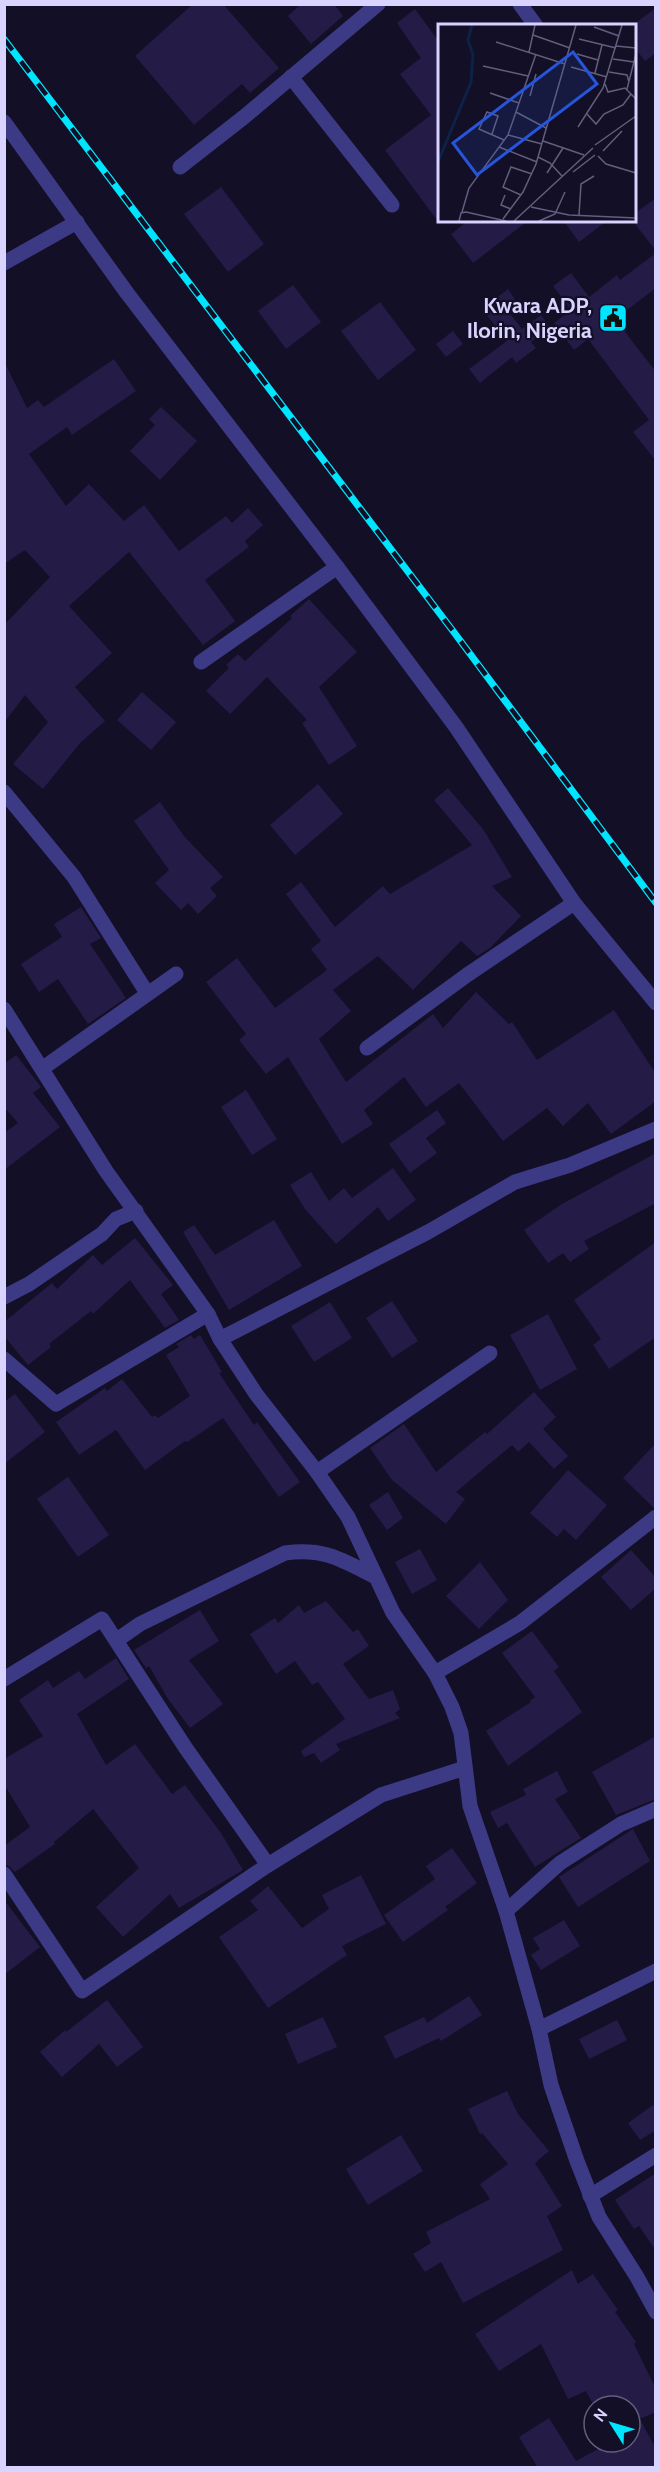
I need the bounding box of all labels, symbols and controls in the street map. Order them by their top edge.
inset map [438,24,636,222]
place label: Kwara ADP, Ilorin, Nigeria [467,292,592,344]
public building icon: Kwara ADP, Ilorin, Nigeria [597,302,629,334]
north arrow [582,2394,642,2454]
text: N [589,2405,611,2426]

